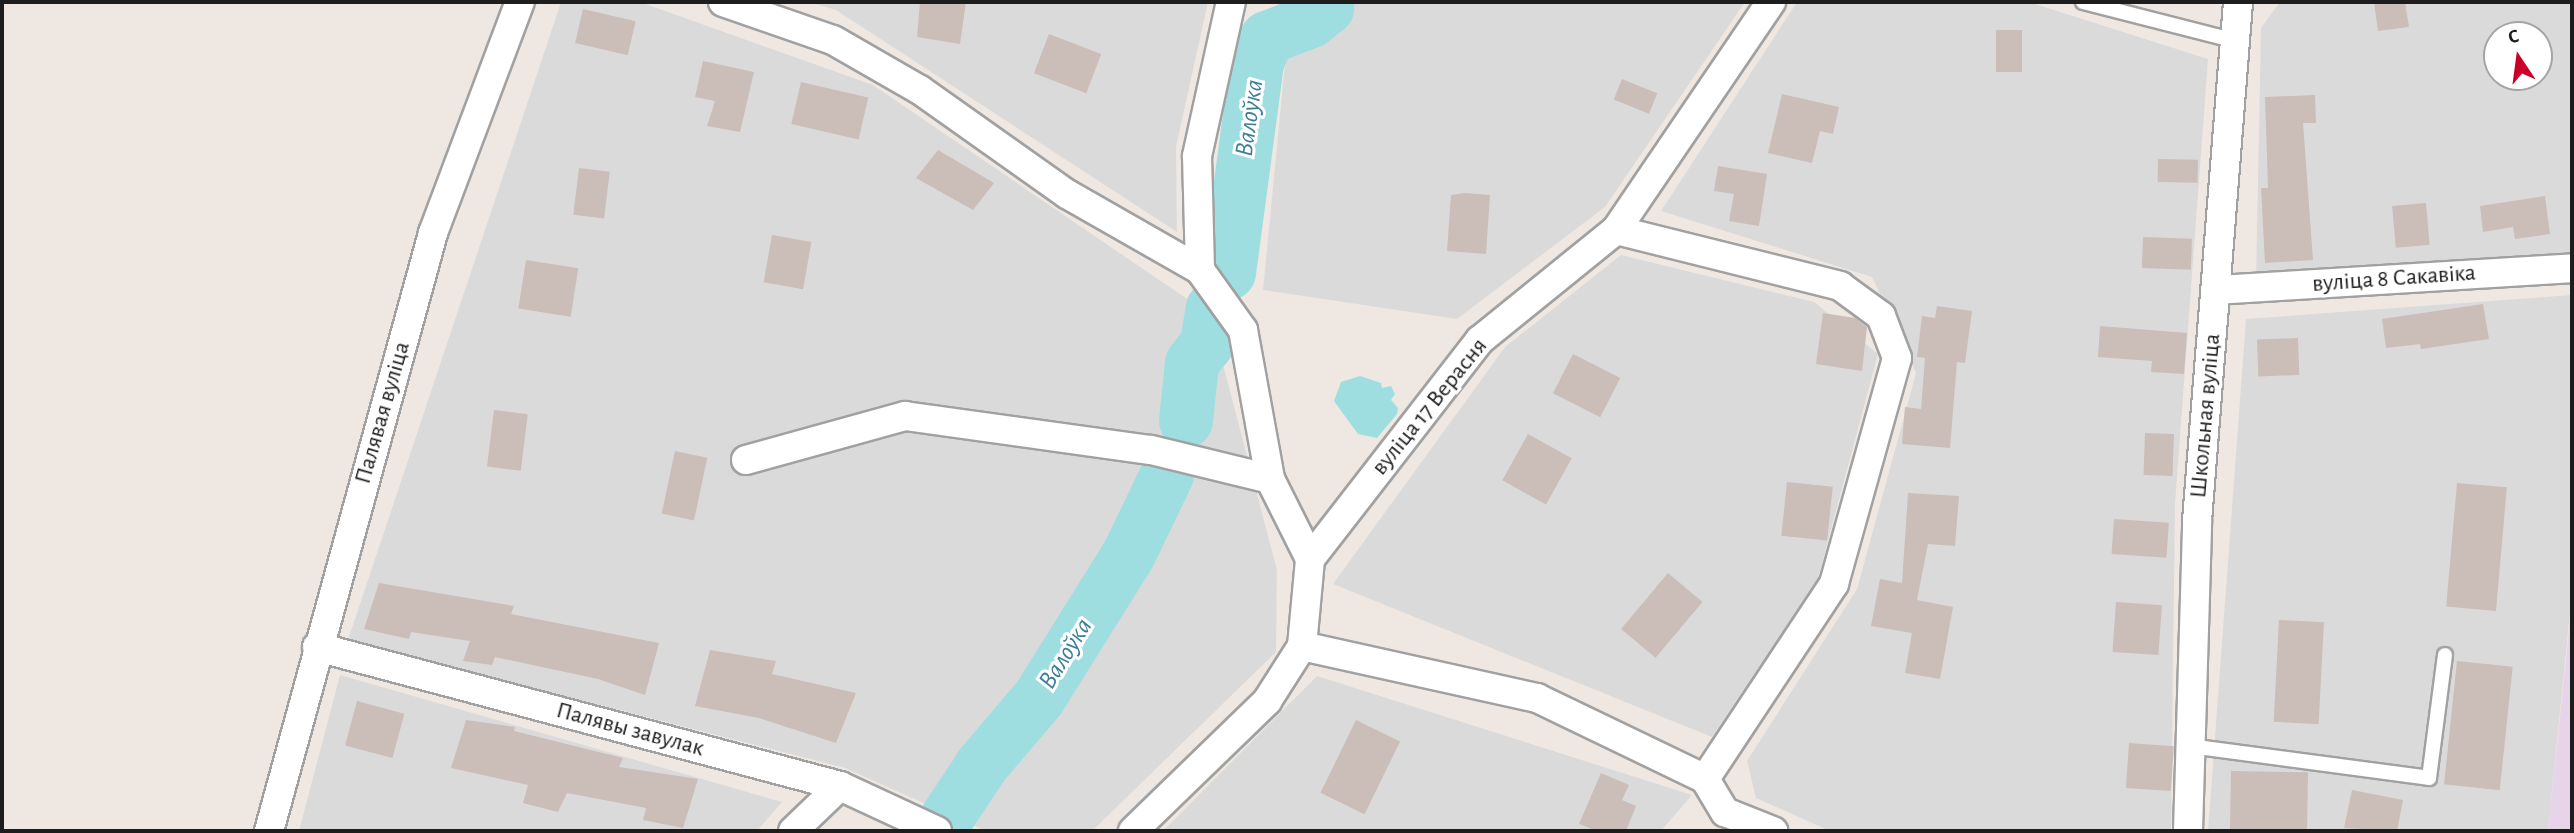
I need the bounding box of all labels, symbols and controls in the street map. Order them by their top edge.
north arrow [2483,21,2553,91]
text: С [2506,27,2521,47]
water label: Валоўка [1229,77,1271,159]
street label: вуліца 8 Сакавіка [2311,259,2477,299]
street label: вуліца 17 Верасня [1366,333,1494,481]
street label: Школьная вуліца [2184,333,2228,499]
street label: Палявая вуліца [349,339,417,487]
water label: Валоўка [1032,613,1100,695]
street label: Палявы завулак [553,696,707,764]

